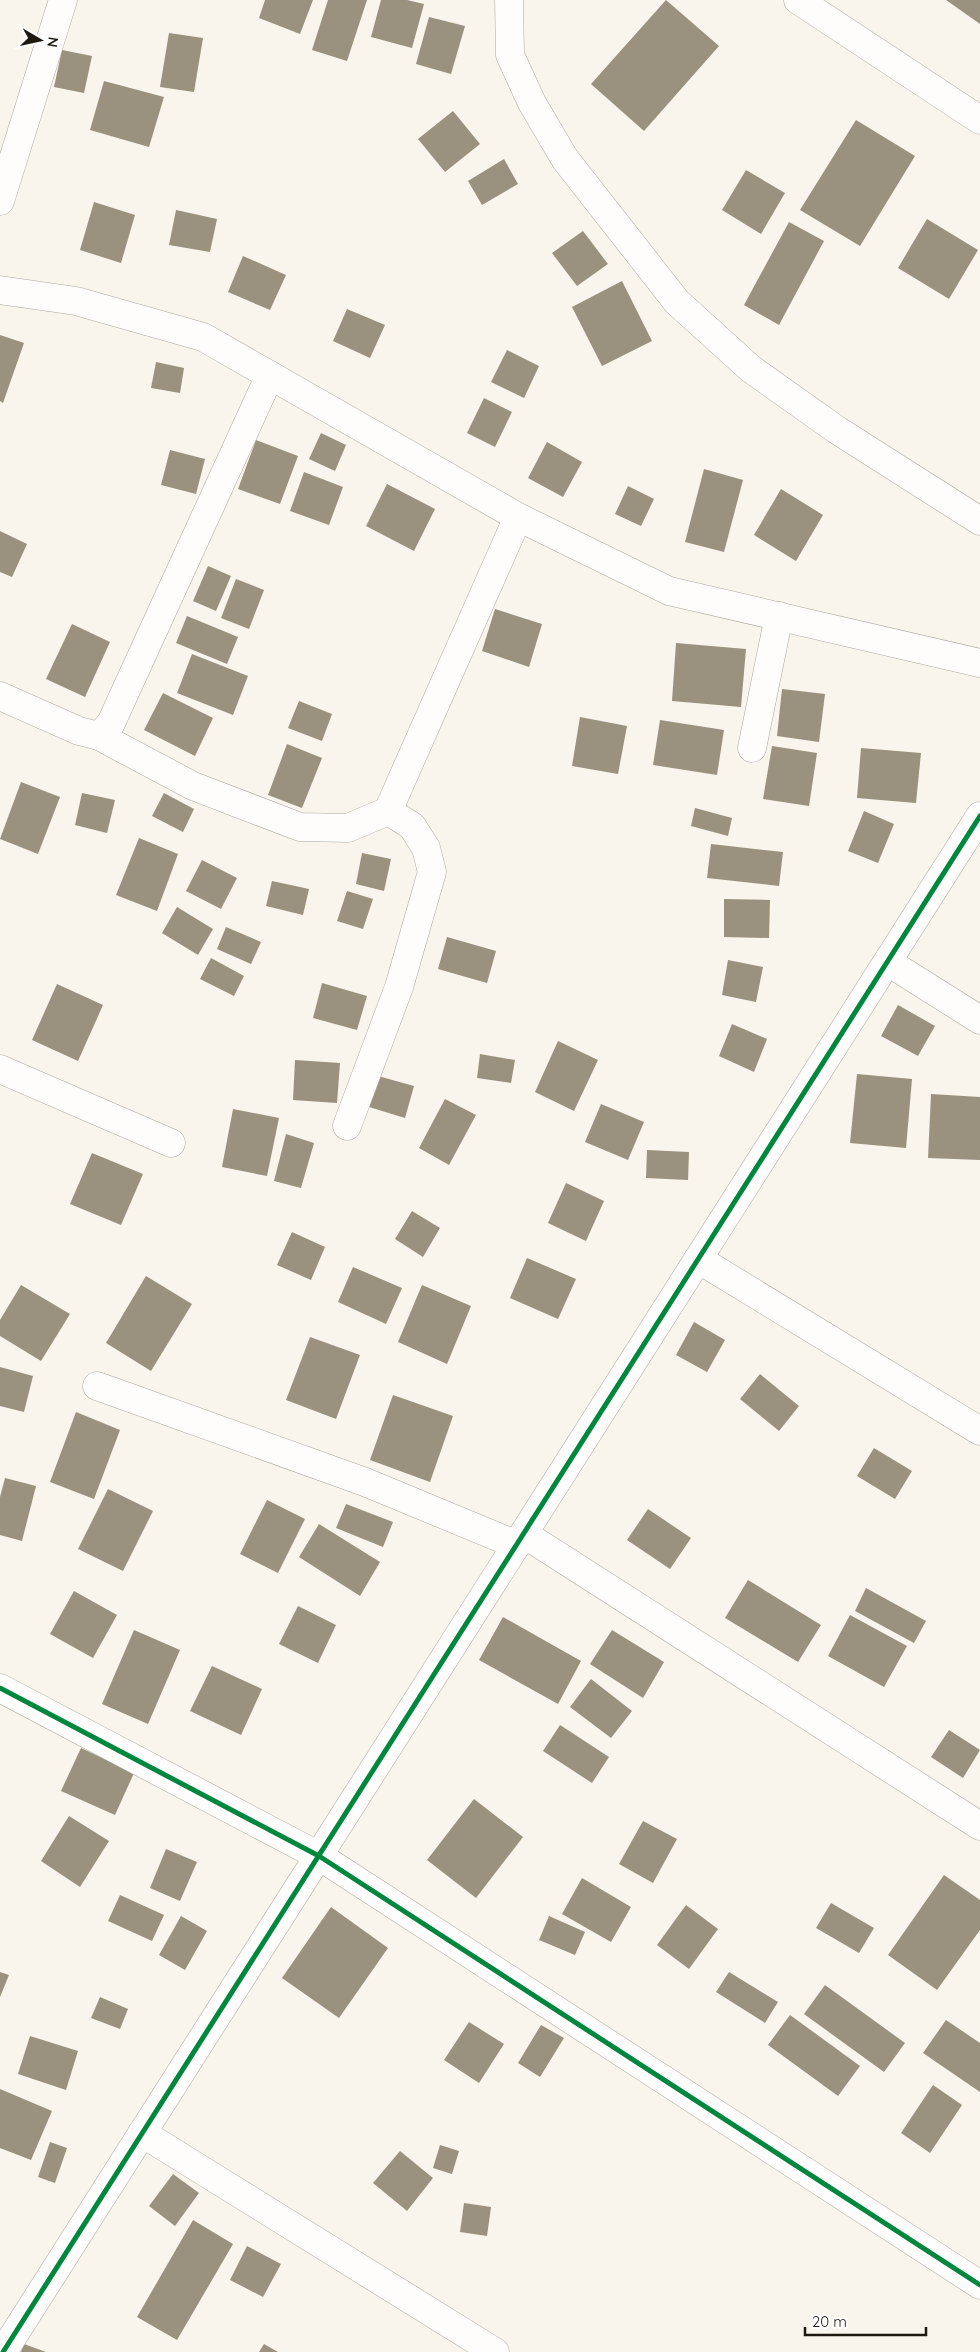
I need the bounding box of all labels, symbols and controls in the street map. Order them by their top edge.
north arrow [15,15,65,65]
text: N [43,36,63,49]
scale bar [805,2304,926,2336]
text: 20 m [812,2312,847,2331]

